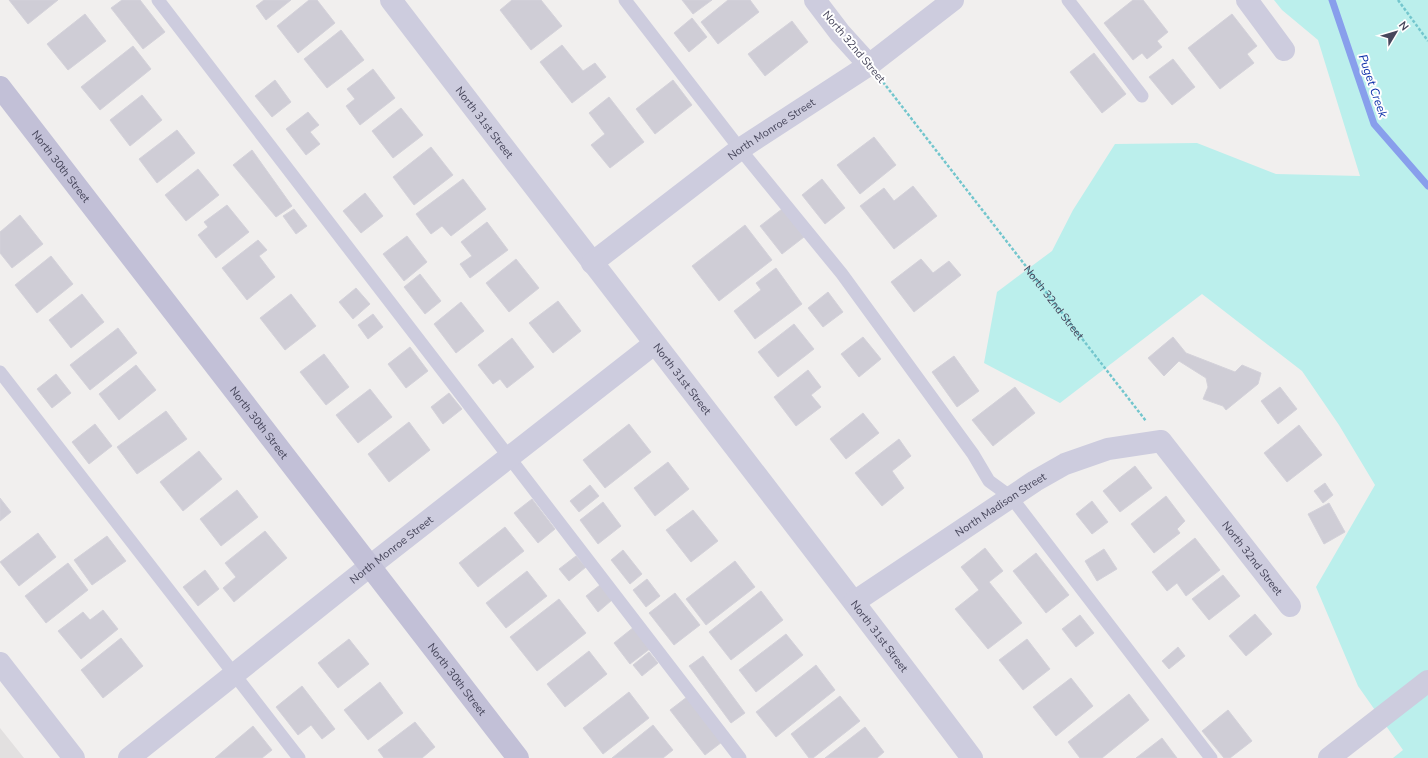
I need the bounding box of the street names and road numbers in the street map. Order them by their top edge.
street label: North 32nd Street [819,8,889,86]
street label: North 31st Street [452,83,517,161]
street label: North Monroe Street [724,95,818,163]
street label: North 30th Street [28,127,94,206]
street label: North 32nd Street [1020,262,1088,343]
street label: North 31st Street [650,340,715,418]
street label: North 30th Street [226,383,292,462]
street label: North Madison Street [952,469,1049,540]
street label: North Monroe Street [346,512,436,587]
street label: North 32nd Street [1219,518,1286,598]
street label: North 31st Street [847,597,912,675]
street label: North 30th Street [424,640,490,718]

